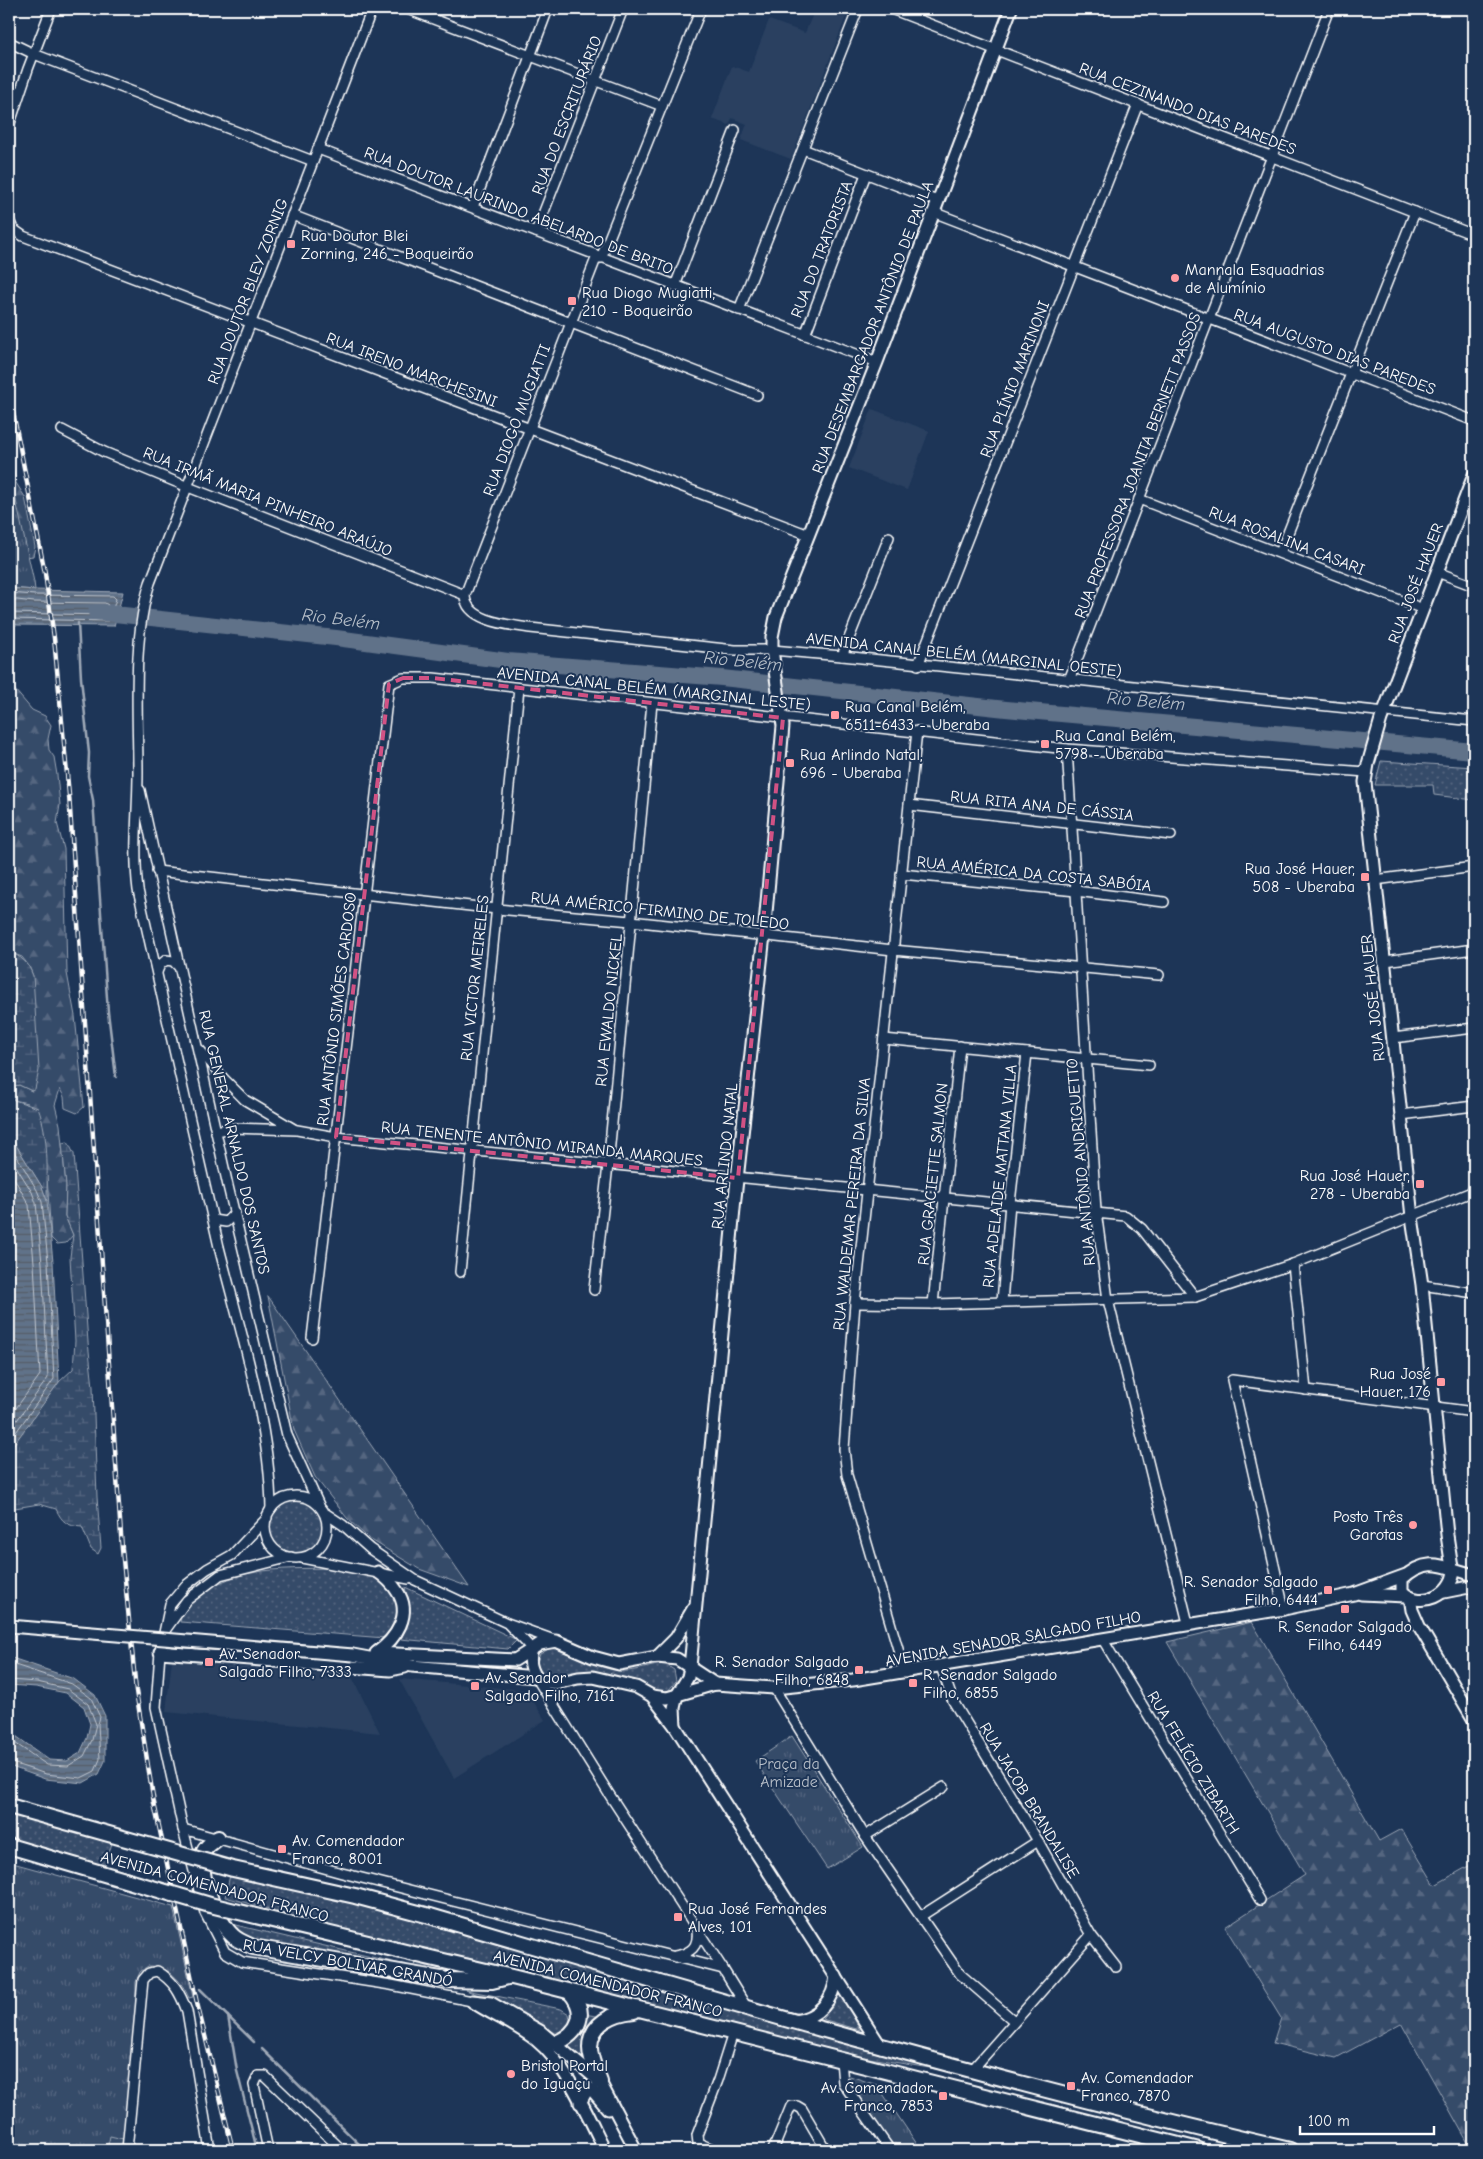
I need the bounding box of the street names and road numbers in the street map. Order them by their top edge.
street label: RUA DO ESCRITURÁRIO [527,33,606,197]
street label: RUA CEZINANDO DIAS PAREDES [1077,59,1299,159]
street label: RUA DOUTOR LAURINDO ABELARDO DE BRITO [362,144,676,278]
street label: RUA DO TRATORISTA [787,178,856,320]
street label: RUA DESEMBARGADOR ANTÔNIO DE PAULA [808,178,937,476]
street label: RUA DOUTOR BLEY ZORNIG [204,196,292,387]
street label: RUA PLÍNIO MARINONI [976,298,1053,460]
street label: RUA AUGUSTO DIAS PAREDES [1231,305,1438,399]
street label: RUA PROFESSORA JOANITA BERNETT PASSOS [1071,310,1205,621]
street label: RUA IRENO MARCHESINI [324,329,500,411]
street label: RUA DIOGO MUGIATTI [480,342,554,499]
street label: RUA IRMÃ MARIA PINHEIRO ARAÚJO [140,443,395,560]
street label: RUA ROSALINA CASARI [1206,503,1367,579]
street label: RUA JOSÉ HAUER [1384,520,1447,646]
street label: AVENIDA CANAL BELÉM (MARGINAL OESTE) [805,628,1123,681]
street label: AVENIDA CANAL BELÉM (MARGINAL LESTE) [496,663,812,714]
street label: RUA RITA ANA DE CÁSSIA [949,786,1135,825]
street label: RUA AMÉRICA DA COSTA SABÓIA [916,852,1152,895]
street label: RUA AMÉRICO FIRMINO DE TOLEDO [530,887,790,934]
street label: RUA ANTÔNIO SIMÕES CARDOSO [313,891,360,1127]
street label: RUA VICTOR MEIRELES [457,894,493,1062]
street label: RUA EWALDO NICKEL [592,933,626,1087]
street label: RUA JOSÉ HAUER [1356,933,1389,1062]
street label: RUA GENERAL ARNALDO DOS SANTOS [195,1008,273,1276]
street label: RUA ANTÔNIO ANDRIGUETTO [1062,1057,1099,1267]
street label: RUA ADELAIDE MATTANA VILLA [979,1064,1021,1289]
street label: RUA WALDEMAR PEREIRA DA SILVA [830,1077,874,1332]
street label: RUA ARLINDO NATAL [708,1082,742,1230]
street label: RUA GRACIETTE SALMON [914,1082,952,1266]
street label: RUA TENENTE ANTÔNIO MIRANDA MARQUES [380,1117,704,1170]
street label: AVENIDA SENADOR SALGADO FILHO [884,1608,1142,1670]
street label: RUA FELÍCIO ZIBARTH [1143,1687,1244,1837]
street label: RUA JACOB BRANDALISE [976,1719,1083,1882]
street label: AVENIDA COMENDADOR FRANCO [99,1848,331,1926]
street label: RUA VELCY BOLIVAR GRANDÓ [241,1935,454,1990]
street label: AVENIDA COMENDADOR FRANCO [491,1947,724,2021]

